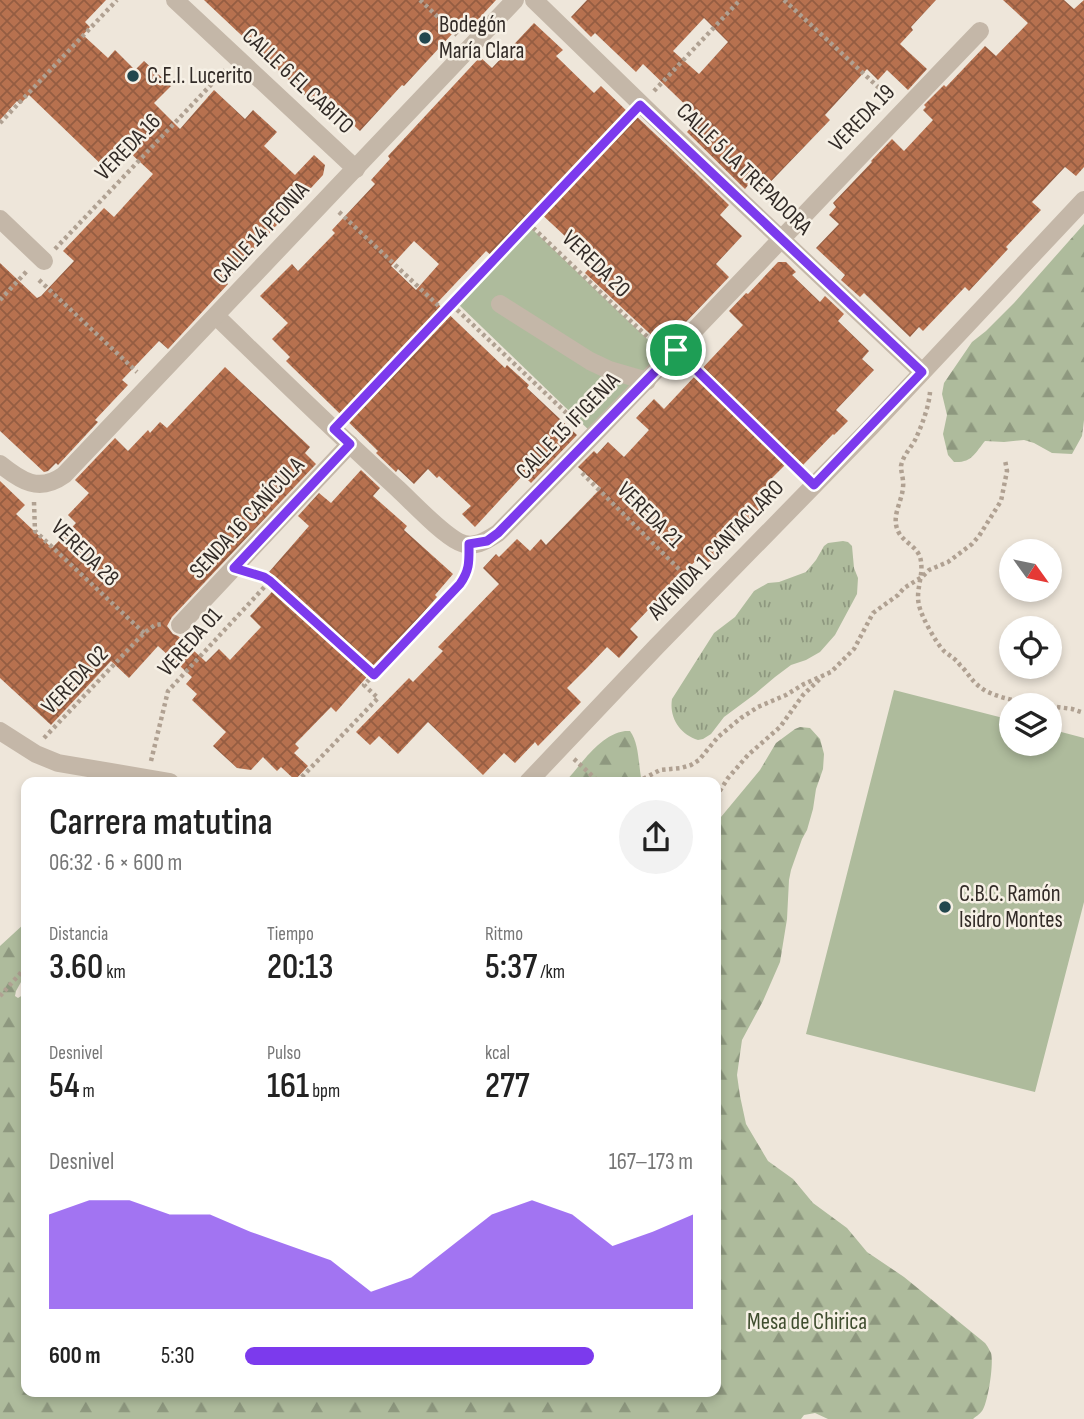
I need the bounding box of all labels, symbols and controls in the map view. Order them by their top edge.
place label: Bodegón María Clara [439,11,524,65]
street label: CALLE 6 EL CABITO [236,22,360,140]
marker: Bodegón María Clara [417,30,433,46]
place label: C.E.I. Lucerito [147,62,253,90]
marker: C.E.I. Lucerito [125,68,141,84]
street label: VEREDA 19 [823,79,901,157]
street label: CALLE 5 LA TREPADORA [670,97,818,241]
street label: VEREDA 16 [89,108,167,186]
street label: CALLE 14 PEONIA [207,176,315,290]
street label: VEREDA 20 [556,225,636,303]
pin [646,320,706,380]
icon: arrive [657,331,695,369]
street label: CALLE 15 IFIGENIA [510,367,626,485]
street label: SENDA 16 CANÍCULA [184,451,310,585]
street label: AVENIDA 1 CANTACLARO [641,474,790,627]
street label: VEREDA 21 [611,476,689,554]
street label: VEREDA 28 [45,514,125,592]
north arrow [999,539,1062,602]
map controls [999,539,1062,756]
street label: VEREDA 01 [152,602,228,682]
button: locate [999,616,1062,679]
street label: VEREDA 02 [36,640,114,720]
button: layers [999,693,1062,756]
text: Carrera matutina [49,800,273,845]
button: share [619,800,693,874]
text: 06:32 · 6 × 600 m [49,849,182,877]
place label: C.B.C. Ramón Isidro Montes [959,880,1063,934]
marker: C.B.C. Ramón Isidro Montes [937,899,953,915]
text: Distancia [49,923,108,946]
text: Tiempo [267,923,314,946]
text: Ritmo [485,923,523,946]
text: 3.60 [49,946,103,989]
text: 20:13 [267,946,333,989]
text: 5:37 [485,946,537,989]
text: km [103,961,126,984]
text: /km [537,961,565,984]
text: Desnivel [49,1042,103,1065]
text: Pulso [267,1042,301,1065]
text: kcal [485,1042,510,1065]
text: 54 [49,1065,80,1108]
text: 161 [267,1065,309,1108]
text: 277 [485,1065,530,1108]
text: m [80,1080,95,1103]
text: bpm [309,1080,340,1103]
text: Desnivel [49,1148,114,1176]
text: 167–173 m [609,1148,693,1176]
park label: Mesa de Chirica [747,1308,867,1336]
text: 600 m [49,1342,101,1370]
text: 5:30 [161,1342,194,1370]

